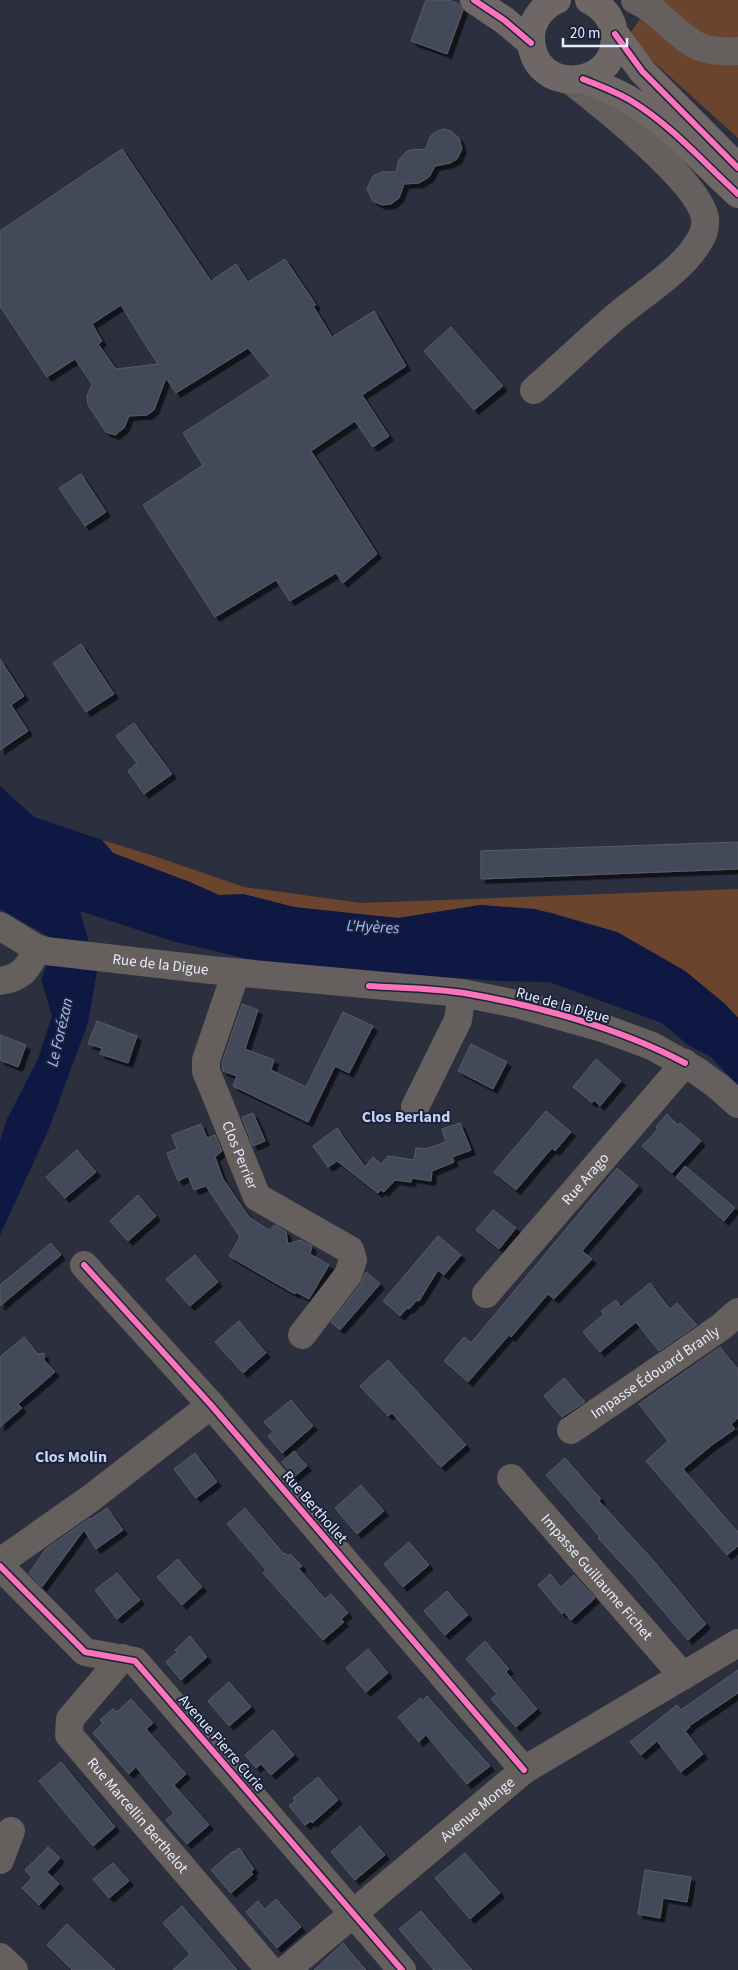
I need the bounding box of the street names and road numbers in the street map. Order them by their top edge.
street label: Rue de la Digue [111,949,210,981]
street label: Rue de la Digue [514,982,612,1029]
street label: Clos Perrier [216,1118,263,1193]
street label: Rue Arago [557,1148,614,1210]
street label: Impasse Édouard Branly [587,1321,724,1424]
street label: Rue Berthollet [277,1466,352,1548]
street label: Impasse Guillaume Fichet [536,1510,657,1645]
street label: Avenue Pierre Curie [174,1690,270,1796]
street label: Rue Marcellin Berthelot [82,1753,193,1878]
street label: Avenue Monge [436,1772,519,1847]

